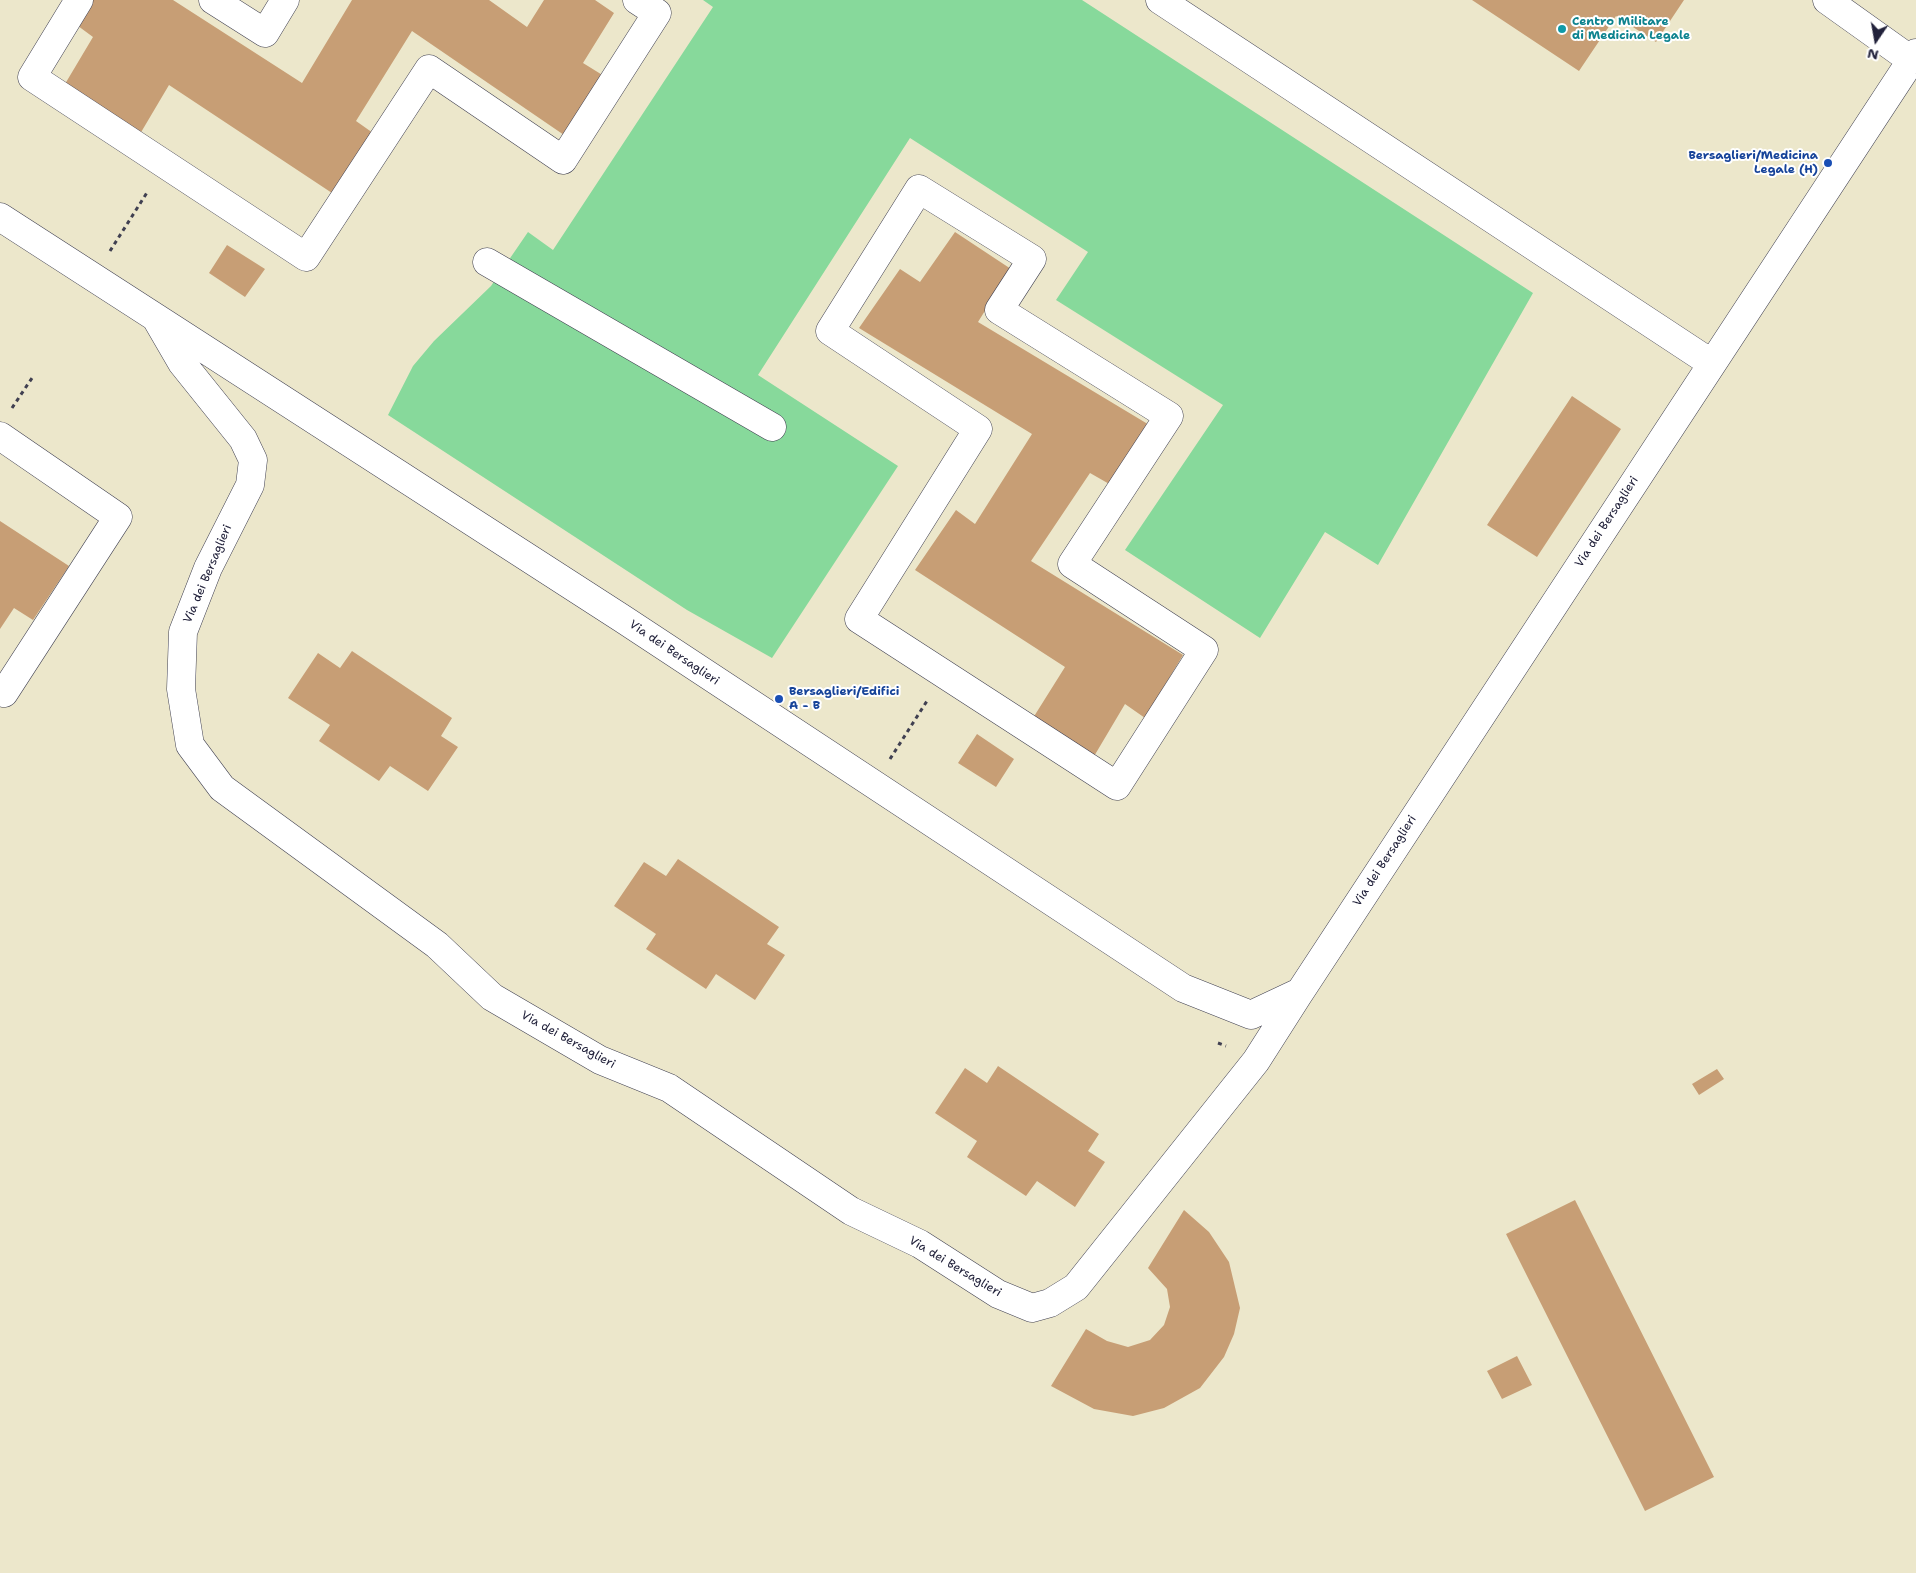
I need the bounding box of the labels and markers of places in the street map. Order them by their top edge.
place label: Centro Militare di Medicina Legale [1572,15,1690,43]
marker: Centro Militare di Medicina Legale [1556,23,1568,35]
place label: Bersaglieri/Medicina Legale (H) [1688,149,1818,177]
marker: Bersaglieri/Medicina Legale (H) [1822,157,1834,169]
place label: Bersaglieri/Edifici A - B [789,685,899,713]
marker: Bersaglieri/Edifici A - B [773,693,785,705]

